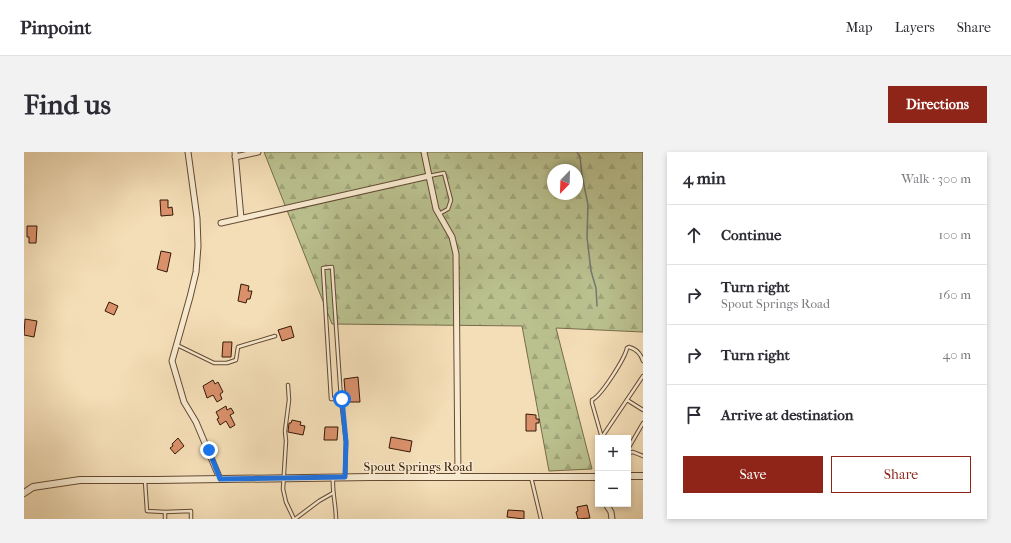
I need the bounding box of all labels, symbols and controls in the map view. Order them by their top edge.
text: Pinpoint [20,17,91,39]
text: Map [846,19,873,36]
text: Layers [895,19,935,36]
text: Share [957,19,991,36]
button: Directions [888,86,987,123]
text: Find us [24,88,111,121]
north arrow [547,164,583,200]
text: 4 min [683,168,726,188]
text: Walk · 300 m [901,171,971,186]
icon: ahead [683,224,705,246]
text: Continue [721,226,781,244]
text: 100 m [938,227,971,242]
text: Turn right [721,278,790,296]
icon: right [683,284,705,306]
text: 160 m [939,287,971,302]
text: Spout Springs Road [721,296,830,311]
icon: right [683,344,705,366]
text: Turn right [721,346,790,364]
text: 40 m [943,347,971,362]
route start [333,390,351,408]
icon: arrive [683,404,705,426]
text: Arrive at destination [721,406,853,424]
map controls [595,435,631,507]
button: + [595,435,631,471]
route end [200,441,218,459]
button: Save [683,456,823,493]
button: Share [831,456,971,493]
street label: Spout Springs Road [363,459,473,474]
button: − [595,471,631,507]

